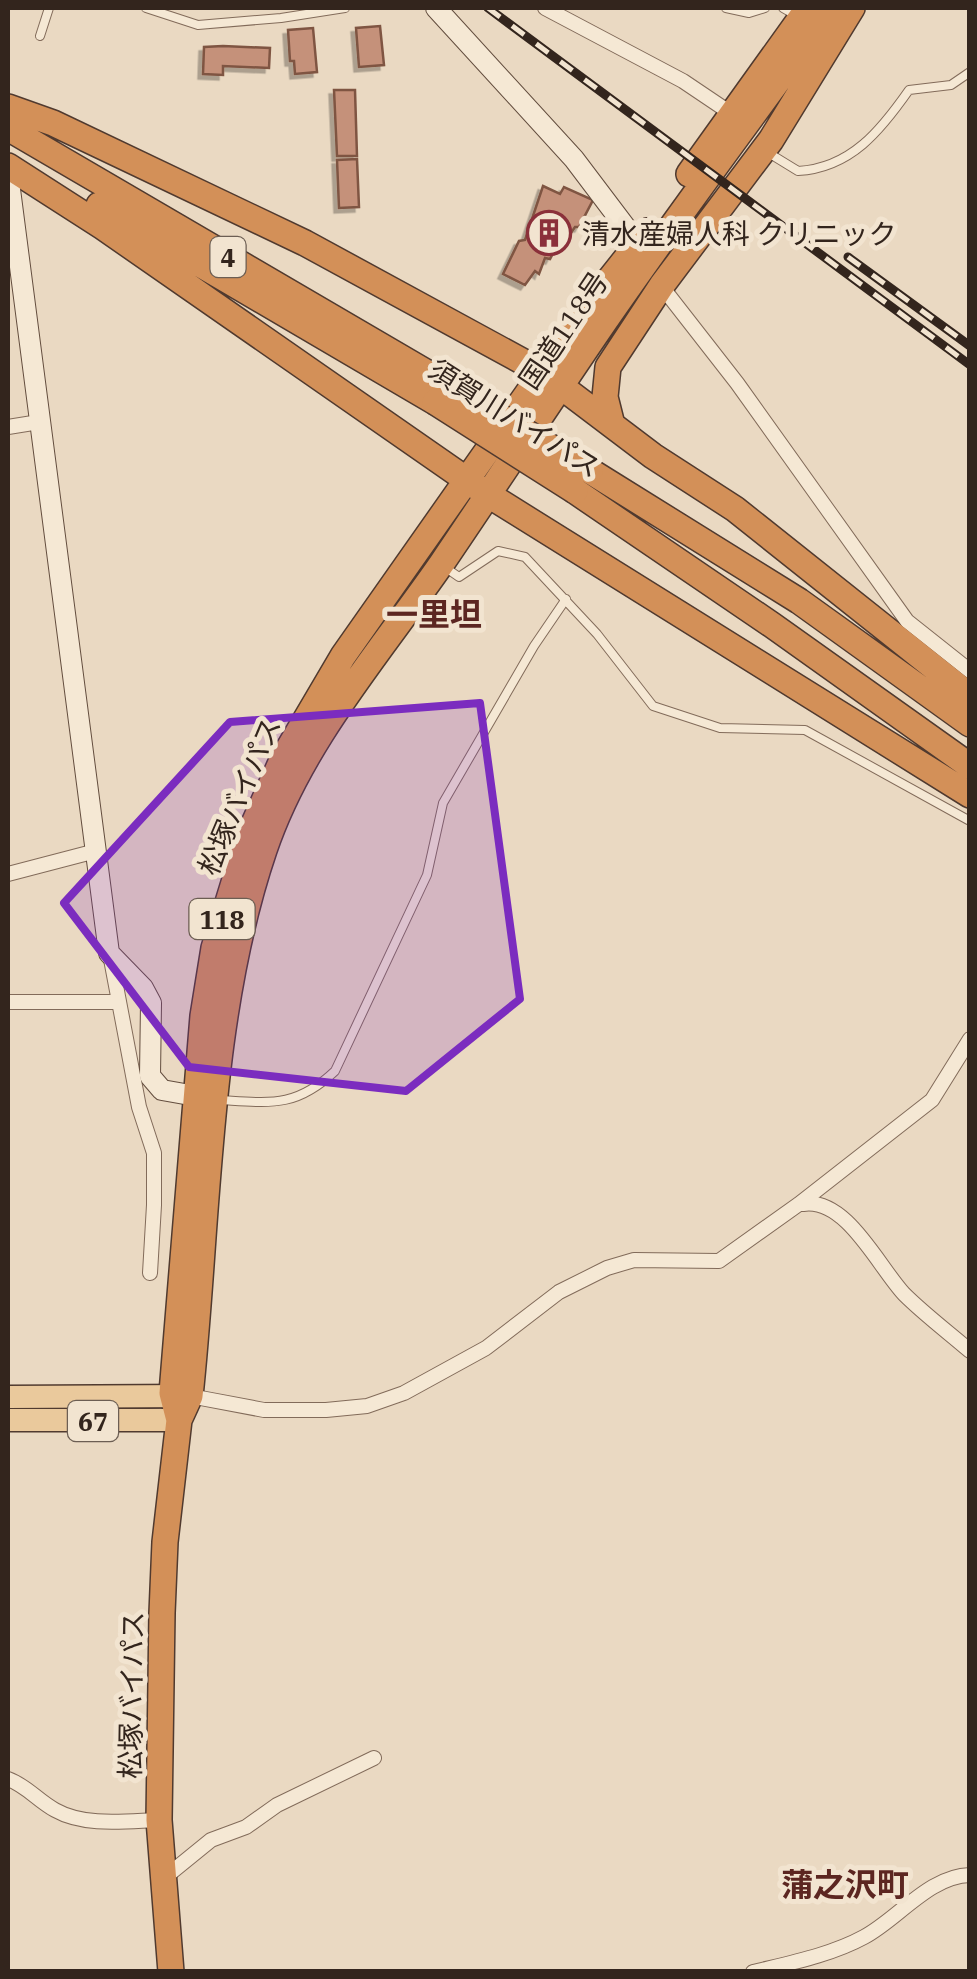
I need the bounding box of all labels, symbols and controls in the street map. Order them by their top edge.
building icon: 清水産婦人科 クリニック [526,210,572,256]
place label: 清水産婦人科 クリニック [582,215,897,252]
road number: 4 [210,237,246,277]
street label: 国道118号 [510,264,616,396]
street label: 須賀川バイパス [422,351,608,485]
district label: 一里坦 [386,593,482,635]
street label: 松塚バイパス [189,712,289,880]
road number: 118 [190,899,254,939]
road number: 67 [68,1401,118,1441]
street label: 松塚バイパス [111,1611,151,1779]
district label: 蒲之沢町 [781,1863,909,1905]

